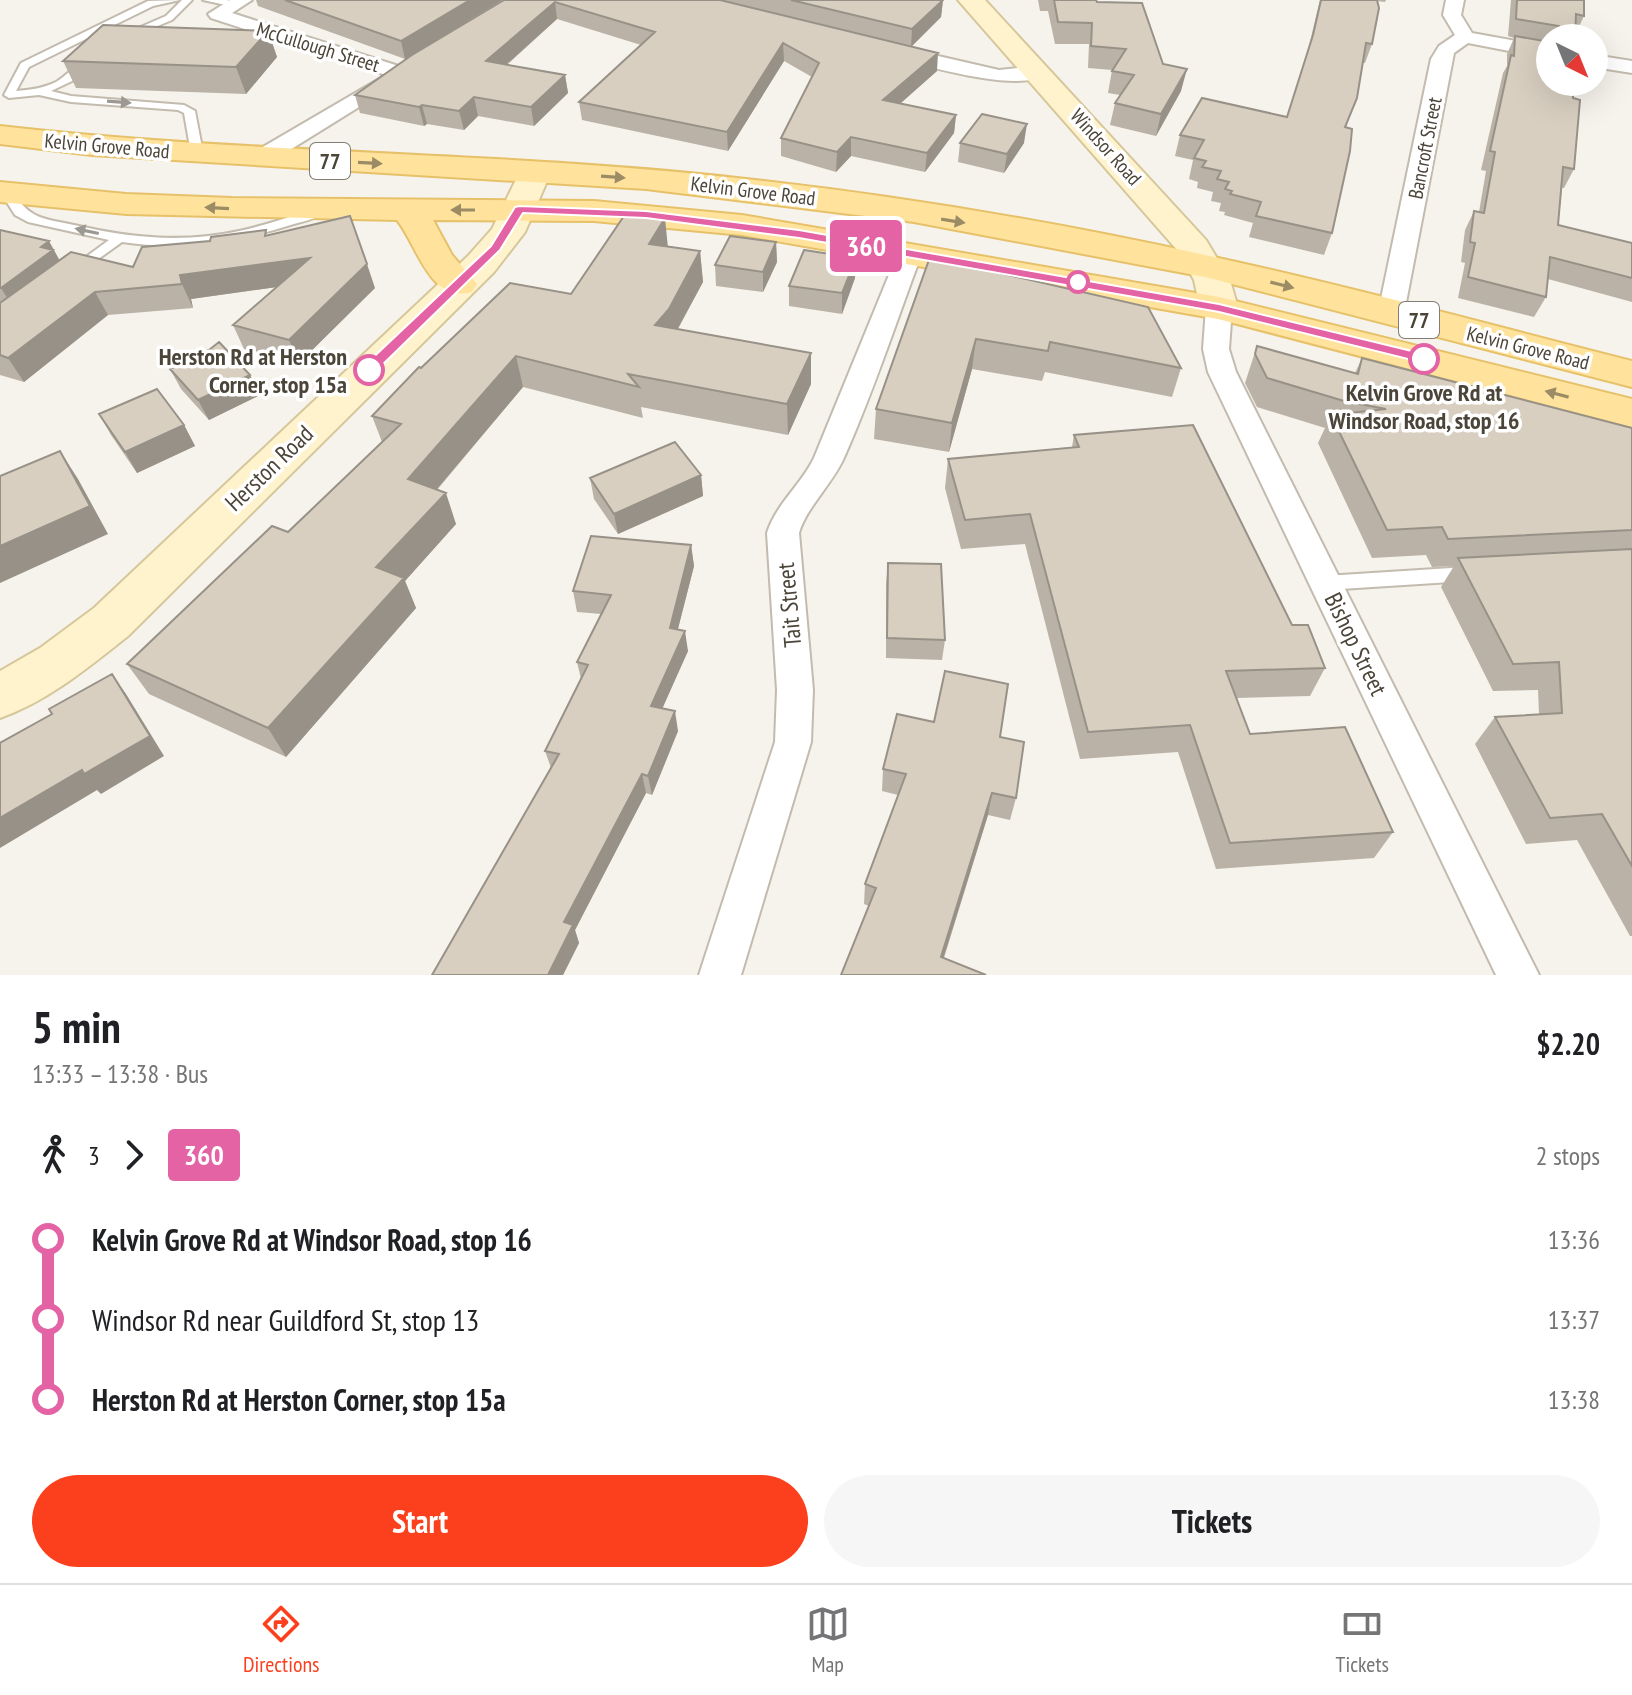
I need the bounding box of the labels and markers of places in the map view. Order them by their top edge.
unlabelled marker [1067,271,1089,293]
place label: Herston Rd at Herston Corner, stop 15a [159,341,347,400]
marker: Kelvin Grove Rd at Windsor Road, stop 16 [1409,344,1439,374]
marker: Herston Rd at Herston Corner, stop 15a [354,355,384,385]
place label: Kelvin Grove Rd at Windsor Road, stop 16 [1328,377,1519,436]

